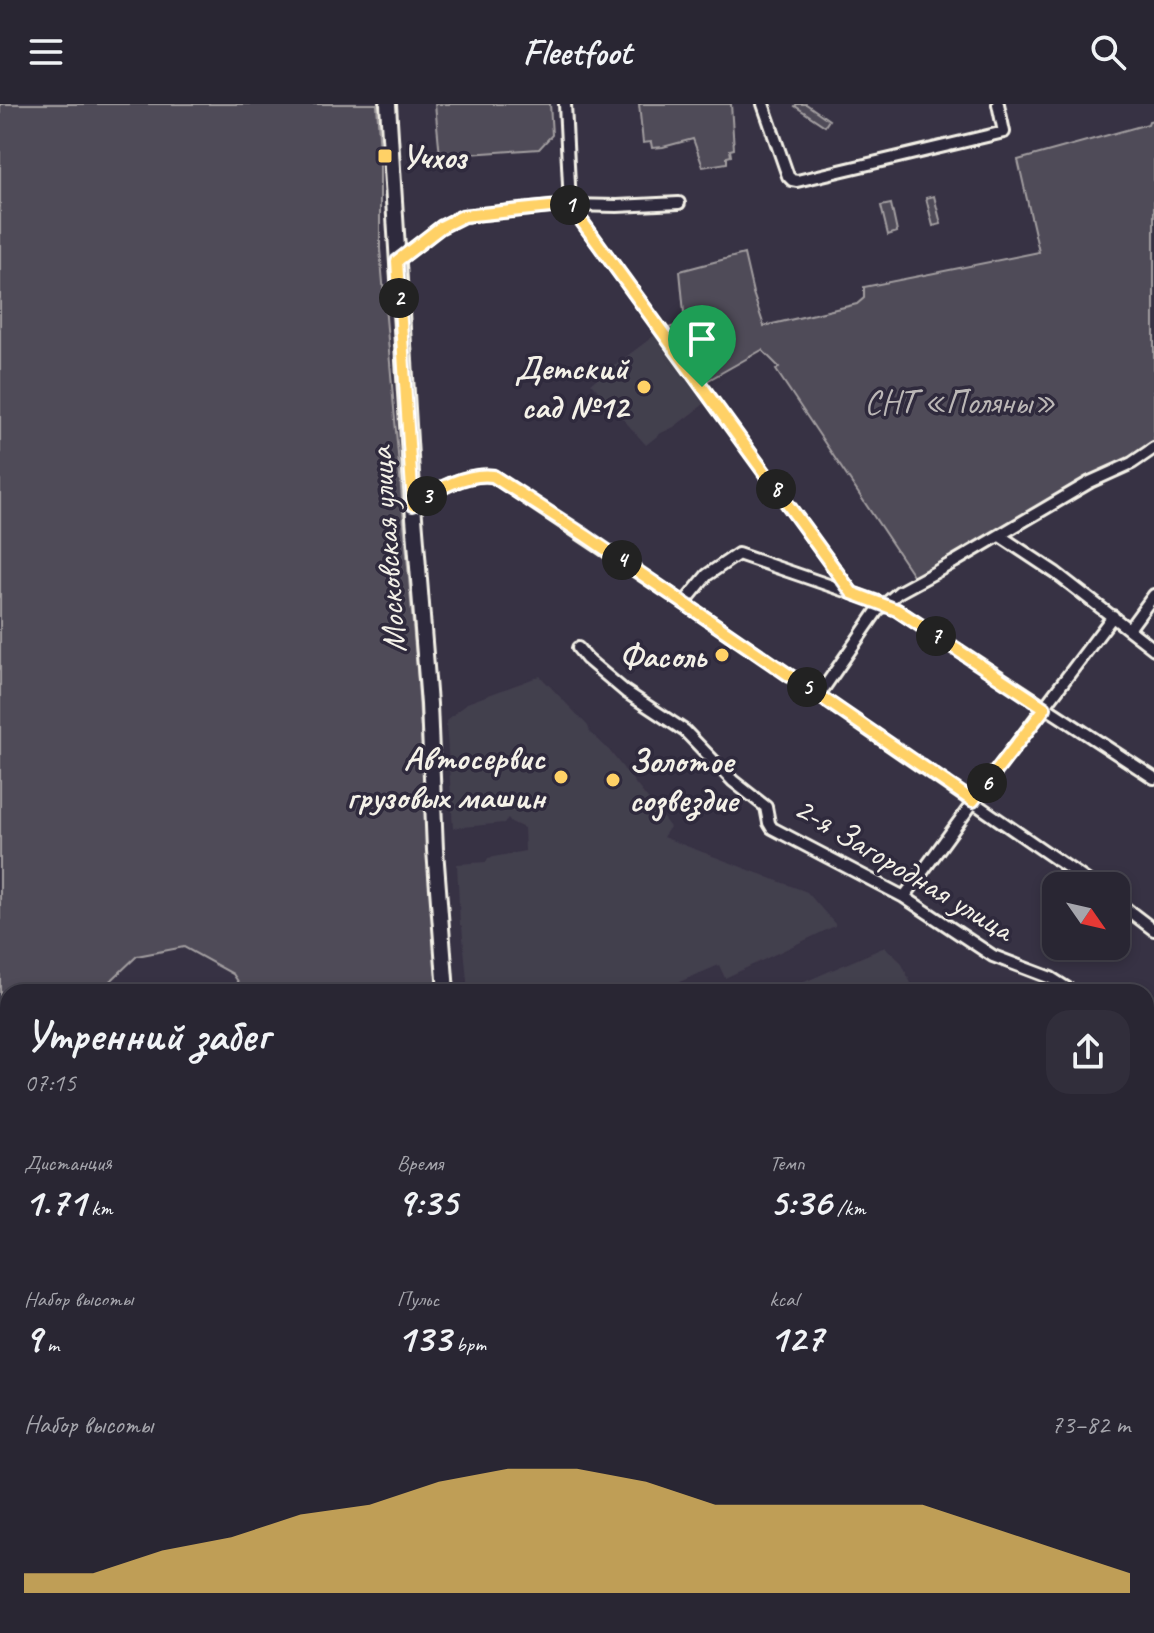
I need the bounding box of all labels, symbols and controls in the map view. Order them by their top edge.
text: Fleetfoot [523,29,631,75]
icon: menu [24,30,68,74]
icon: search [1086,30,1130,74]
place label: Учхоз [401,135,468,178]
marker: Учхоз [376,147,394,165]
pin: 1 [550,185,590,225]
text: 1 [565,191,575,219]
pin: 2 [379,278,419,318]
text: 2 [394,284,404,312]
pin [668,305,736,387]
icon: arrive [680,317,724,361]
place label: Детский сад №12 [515,346,631,428]
marker: Детский сад №12 [635,378,653,396]
park label: СНТ «Поляны» [864,380,1056,423]
street label: Московская улица [358,444,416,654]
pin: 8 [756,469,796,509]
text: 8 [771,475,781,503]
pin: 3 [407,476,447,516]
text: 3 [422,482,432,510]
pin: 4 [602,540,642,580]
text: 4 [617,546,627,574]
pin: 7 [916,616,956,656]
text: 7 [931,622,941,650]
place label: Фасоль [619,634,708,677]
marker: Фасоль [713,646,731,664]
pin: 5 [787,667,827,707]
text: 5 [802,673,812,701]
place label: Автосервис грузовых машин [347,736,547,818]
place label: Золотое созвездие [629,739,741,822]
pin: 6 [967,763,1007,803]
marker: Автосервис грузовых машин [552,768,570,786]
text: 6 [982,769,992,797]
marker: Золотое созвездие [604,771,622,789]
street label: 2-я Загородная улица [787,786,1024,952]
north arrow [1042,872,1130,960]
map controls [1042,872,1130,960]
text: Утренний забег [24,1008,269,1063]
button: share [1046,1010,1130,1094]
text: 07:15 [24,1066,76,1099]
text: Дистанция [24,1149,112,1177]
text: Время [397,1149,443,1177]
text: Темп [769,1149,805,1177]
text: 1.71 [24,1177,86,1227]
text: 9:35 [397,1177,457,1227]
text: 5:36 [769,1177,831,1227]
text: km [86,1194,113,1222]
text: /km [831,1194,866,1222]
text: Набор высоты [24,1285,133,1313]
text: Пульс [397,1285,439,1313]
text: kcal [769,1285,798,1313]
text: 9 [24,1313,42,1363]
text: 133 [397,1313,451,1363]
text: 127 [769,1313,823,1363]
text: m [42,1330,59,1358]
text: bpm [451,1330,486,1358]
text: Набор высоты [24,1408,153,1441]
text: 73–82 m [1051,1408,1130,1441]

